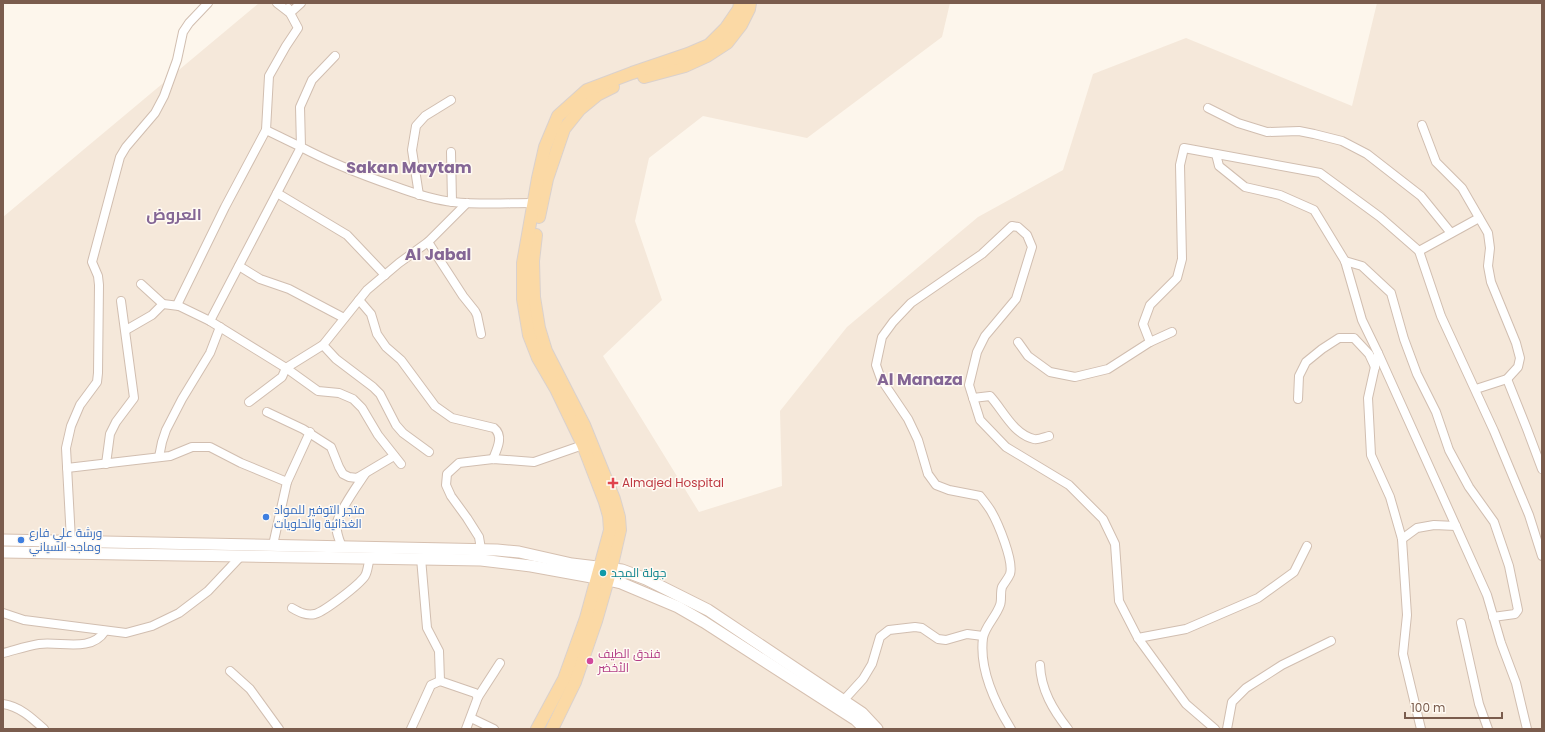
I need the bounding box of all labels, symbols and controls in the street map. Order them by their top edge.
district label: Sakan Maytam [346,156,472,179]
district label: العروض [146,203,202,226]
district label: Al Jabal [405,243,471,266]
district label: Al Manaza [877,368,963,391]
place label: Almajed Hospital [622,474,724,491]
marker: Almajed Hospital [607,477,619,489]
place label: متجر التوفير للمواد الغذائية والحلويات [274,501,365,532]
marker: متجر التوفير للمواد الغذائية والحلويات [261,512,271,522]
place label: ورشة علي فارع وماجد السياني [29,524,102,557]
marker: ورشة علي فارع وماجد السياني [16,535,26,545]
place label: جولة المجد [611,564,666,581]
marker: جولة المجد [598,568,608,578]
place label: فندق الطيف الأخضر [597,645,661,676]
marker: فندق الطيف الأخضر [585,656,595,666]
scale bar [1405,694,1502,720]
text: 100 m [1411,699,1445,716]

